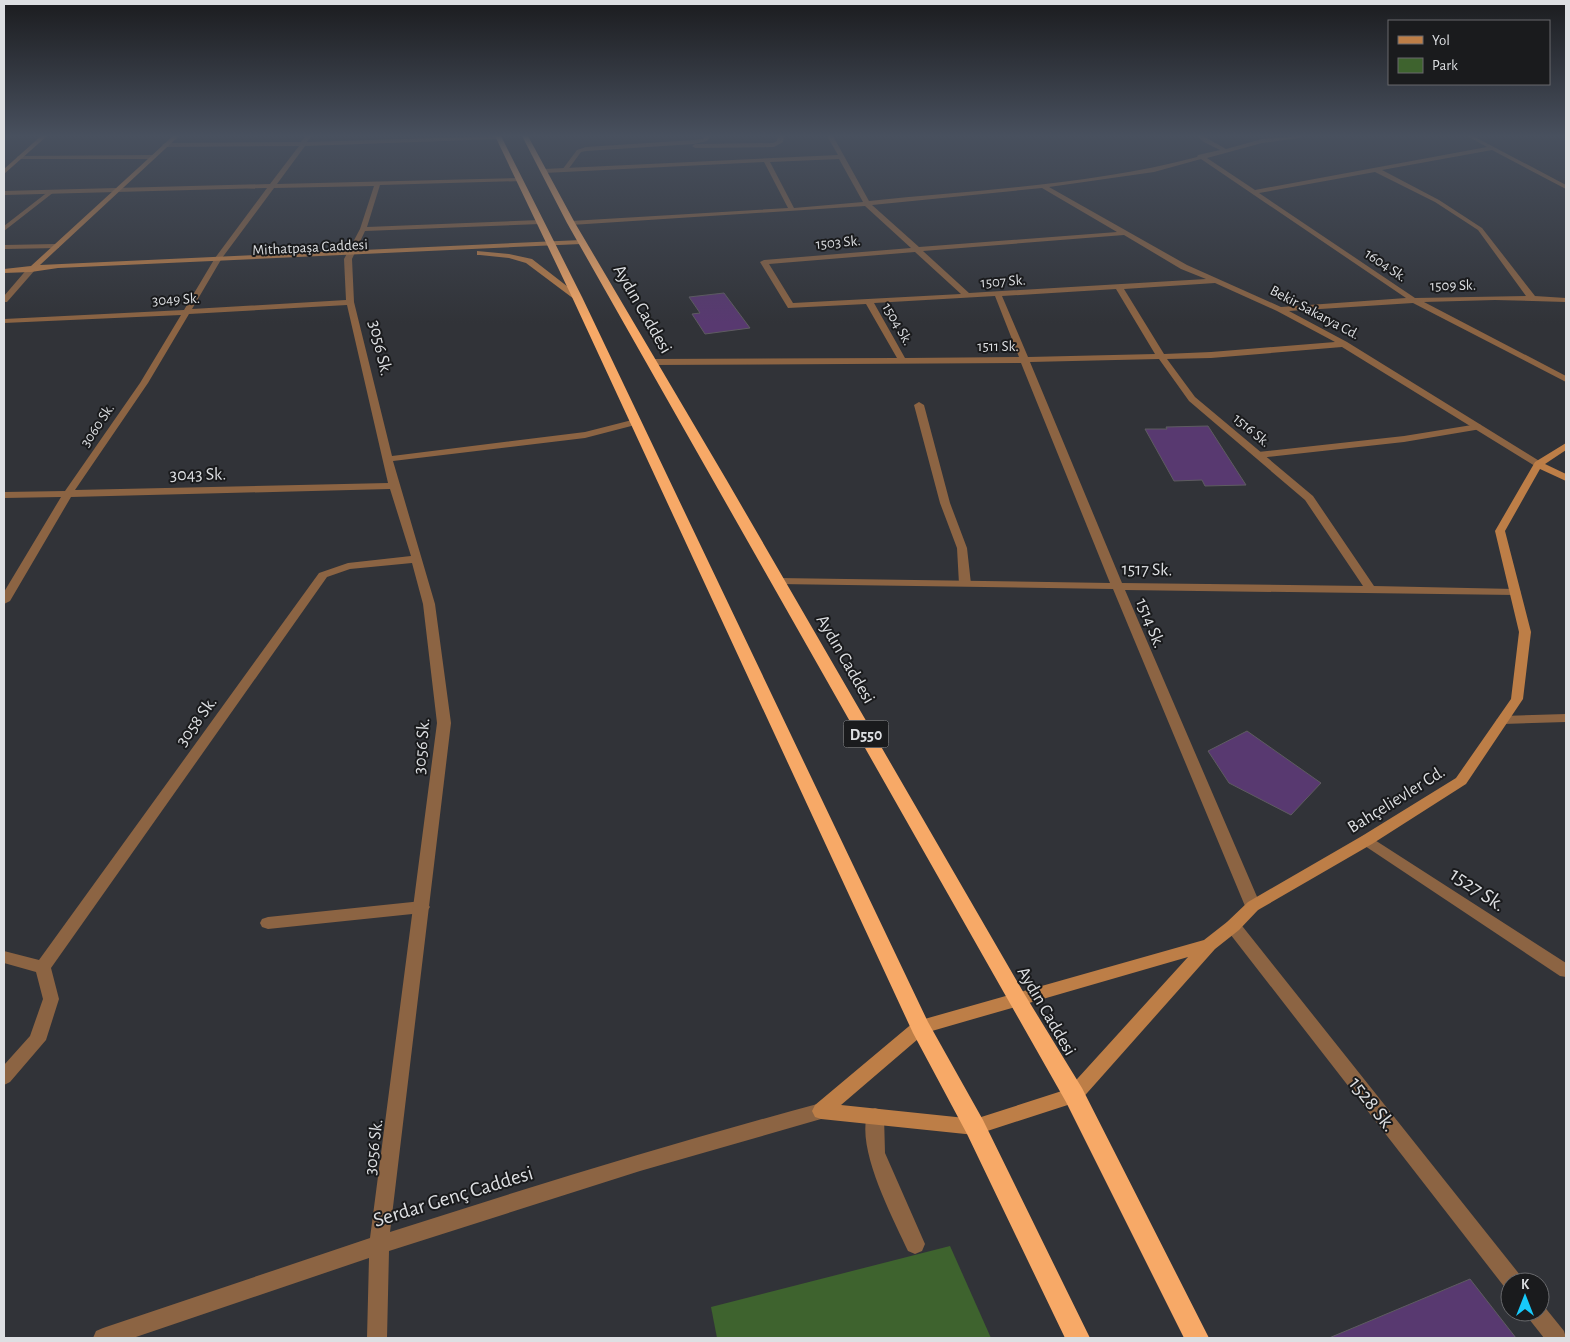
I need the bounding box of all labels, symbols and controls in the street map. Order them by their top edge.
legend [1388,20,1550,85]
text: Yol [1432,33,1450,48]
text: Park [1432,58,1458,73]
street label: 1503 Sk. [815,233,861,252]
street label: Mithatpaşa Caddesi [252,237,368,258]
street label: 1604 Sk. [1362,246,1409,285]
street label: Aydın Caddesi [610,262,675,357]
street label: 1507 Sk. [980,272,1026,291]
street label: 1509 Sk. [1430,278,1476,293]
street label: Bekir Sakarya Cd. [1268,283,1362,342]
street label: 3049 Sk. [152,291,200,308]
street label: 1504 Sk. [880,300,916,348]
street label: 3056 Sk. [365,319,395,378]
street label: 1511 Sk. [977,339,1019,354]
street label: 3060 Sk. [78,401,117,450]
street label: 1516 Sk. [1230,411,1273,450]
street label: 3043 Sk. [170,466,226,484]
street label: 1517 Sk. [1121,561,1173,579]
street label: 1514 Sk. [1132,596,1168,651]
street label: Aydın Caddesi [813,612,878,707]
street label: 3058 Sk. [173,693,221,750]
street label: 3056 Sk. [411,717,433,775]
road number: D550 [844,721,888,748]
street label: Bahçelievler Cd. [1345,763,1448,837]
street label: 1527 Sk. [1446,863,1509,915]
street label: Aydın Caddesi [1014,964,1079,1059]
street label: 1528 Sk. [1345,1073,1400,1136]
street label: 3056 Sk. [362,1118,386,1176]
street label: Serdar Genç Caddesi [371,1162,535,1231]
north arrow [1500,1272,1550,1322]
text: K [1521,1278,1530,1292]

